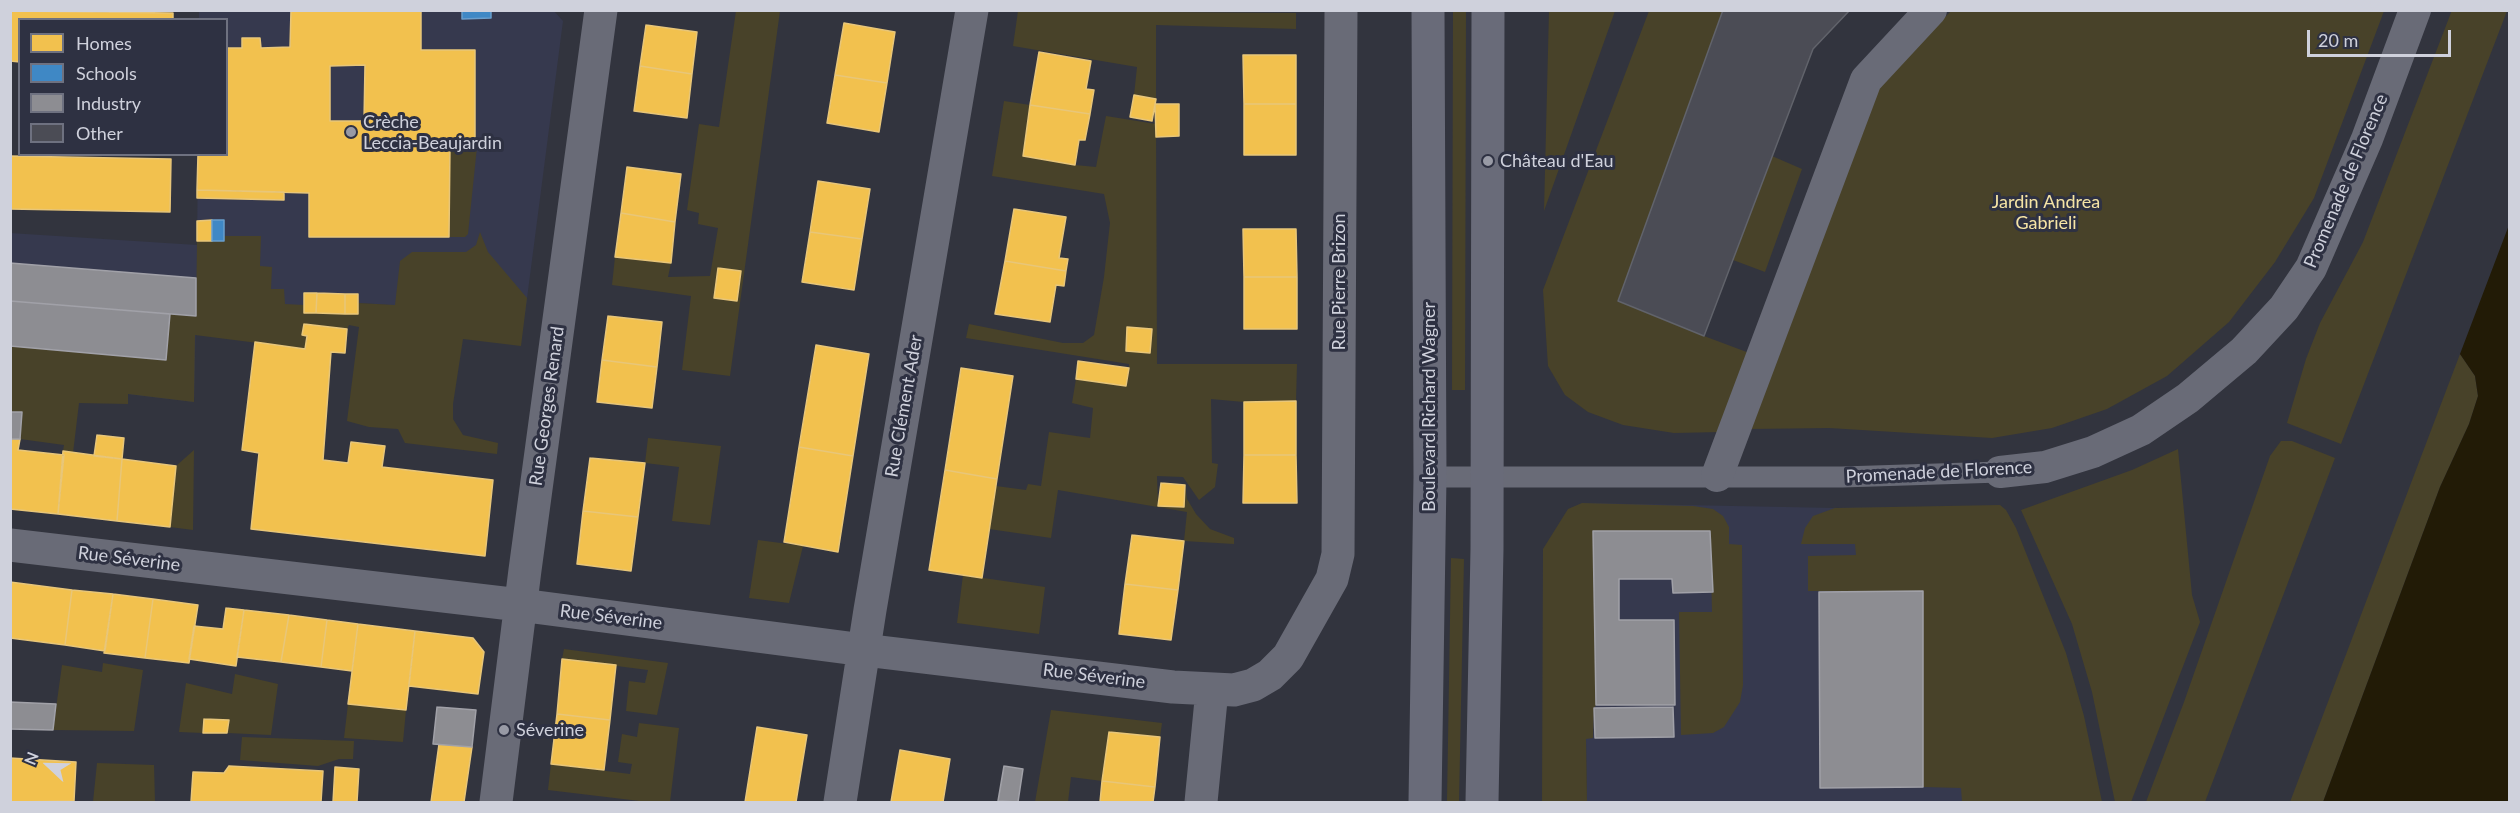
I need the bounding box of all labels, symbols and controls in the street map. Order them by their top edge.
legend [18,18,228,156]
scale bar [2310,18,2454,56]
text: 20 m [2318,29,2358,51]
text: Homes [76,32,132,54]
text: Schools [76,62,137,84]
street label: Promenade de Florence [2300,91,2392,271]
text: Industry [76,92,141,114]
place label: Crèche Leccia-Beaujardin [363,111,502,154]
text: Other [76,122,123,144]
marker: Crèche Leccia-Beaujardin [344,125,358,139]
place label: Château d'Eau [1500,150,1613,172]
marker: Château d'Eau [1481,154,1495,168]
park label: Jardin Andrea Gabrieli [1992,191,2100,234]
street label: Rue Pierre Brizon [1328,213,1350,351]
street label: Boulevard Richard Wagner [1418,302,1440,512]
street label: Rue Georges Renard [525,325,569,487]
street label: Rue Clément Ader [881,333,927,479]
street label: Promenade de Florence [1845,456,2033,488]
street label: Rue Séverine [77,542,181,576]
street label: Rue Séverine [559,600,663,634]
street label: Rue Séverine [1042,659,1146,693]
place label: Séverine [516,719,584,741]
marker: Séverine [497,723,511,737]
north arrow [18,735,78,795]
text: N [20,749,42,767]

